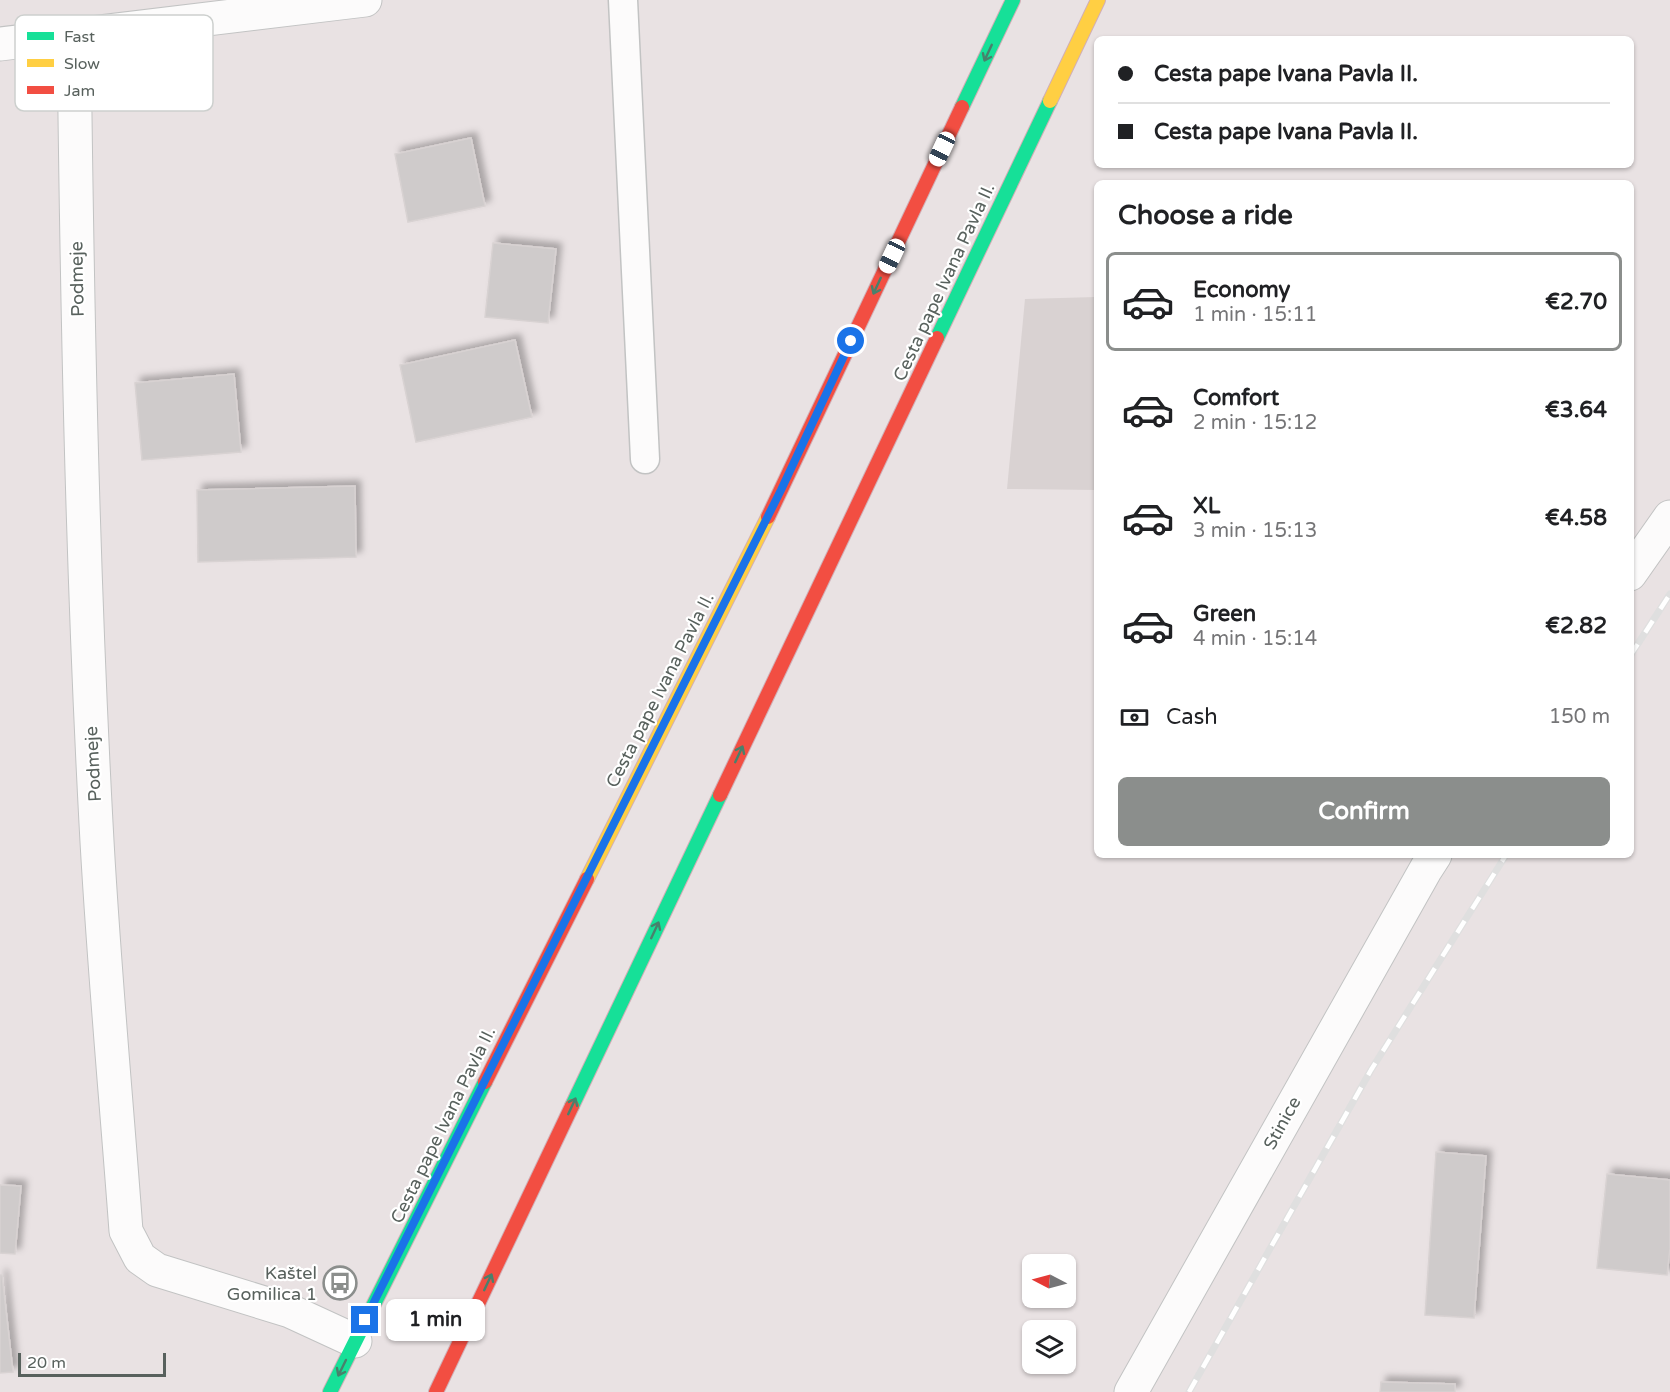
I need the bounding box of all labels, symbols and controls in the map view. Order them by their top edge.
legend [15,15,213,111]
text: Fast [64,27,95,47]
one-way arrow [982,43,994,61]
text: Slow [64,54,100,74]
text: Cesta pape Ivana Pavla II. [1154,61,1418,87]
text: Jam [64,81,95,101]
text: Cesta pape Ivana Pavla II. [1154,119,1418,145]
car [926,129,958,169]
street label: Cesta pape Ivana Pavla II. [888,179,1000,385]
text: Choose a ride [1118,199,1293,232]
car [876,236,908,276]
street label: Podmeje [65,241,89,317]
icon: car [1121,275,1175,329]
one-way arrow [871,276,883,294]
text: Economy [1193,277,1290,303]
text: €2.70 [1545,289,1607,315]
text: 1 min · 15:11 [1193,303,1317,327]
route start [837,327,864,354]
icon: car [1121,383,1175,437]
text: Comfort [1193,385,1279,411]
text: €3.64 [1545,397,1607,423]
text: 2 min · 15:12 [1193,411,1317,435]
icon: car [1121,491,1175,545]
text: XL [1193,493,1220,519]
text: €4.58 [1545,505,1607,531]
text: 3 min · 15:13 [1193,519,1317,543]
street label: Cesta pape Ivana Pavla II. [601,589,719,791]
icon: car [1121,599,1175,653]
text: Green [1193,601,1256,627]
text: €2.82 [1545,613,1607,639]
text: 4 min · 15:14 [1193,627,1317,651]
icon: cash [1118,701,1151,734]
text: Cash [1166,704,1218,730]
text: 150 m [1549,705,1610,729]
street label: Podmeje [80,726,106,802]
one-way arrow [733,745,745,763]
button: Confirm [1118,777,1610,846]
one-way arrow [650,922,662,940]
street label: Cesta pape Ivana Pavla II. [386,1023,500,1227]
street label: Stinice [1259,1093,1305,1153]
one-way arrow [566,1098,578,1116]
north arrow [1022,1254,1076,1308]
map controls [1022,1254,1076,1374]
place label: Kaštel Gomilica 1 [227,1262,317,1305]
bus stop icon: Kaštel Gomilica 1 [322,1265,358,1301]
one-way arrow [482,1274,494,1292]
callout: 1 min [386,1299,485,1341]
route end [351,1306,378,1333]
text: 1 min [409,1308,462,1332]
button: layers [1022,1320,1076,1374]
scale bar [18,1350,166,1378]
text: 20 m [27,1353,66,1373]
one-way arrow [336,1358,347,1376]

